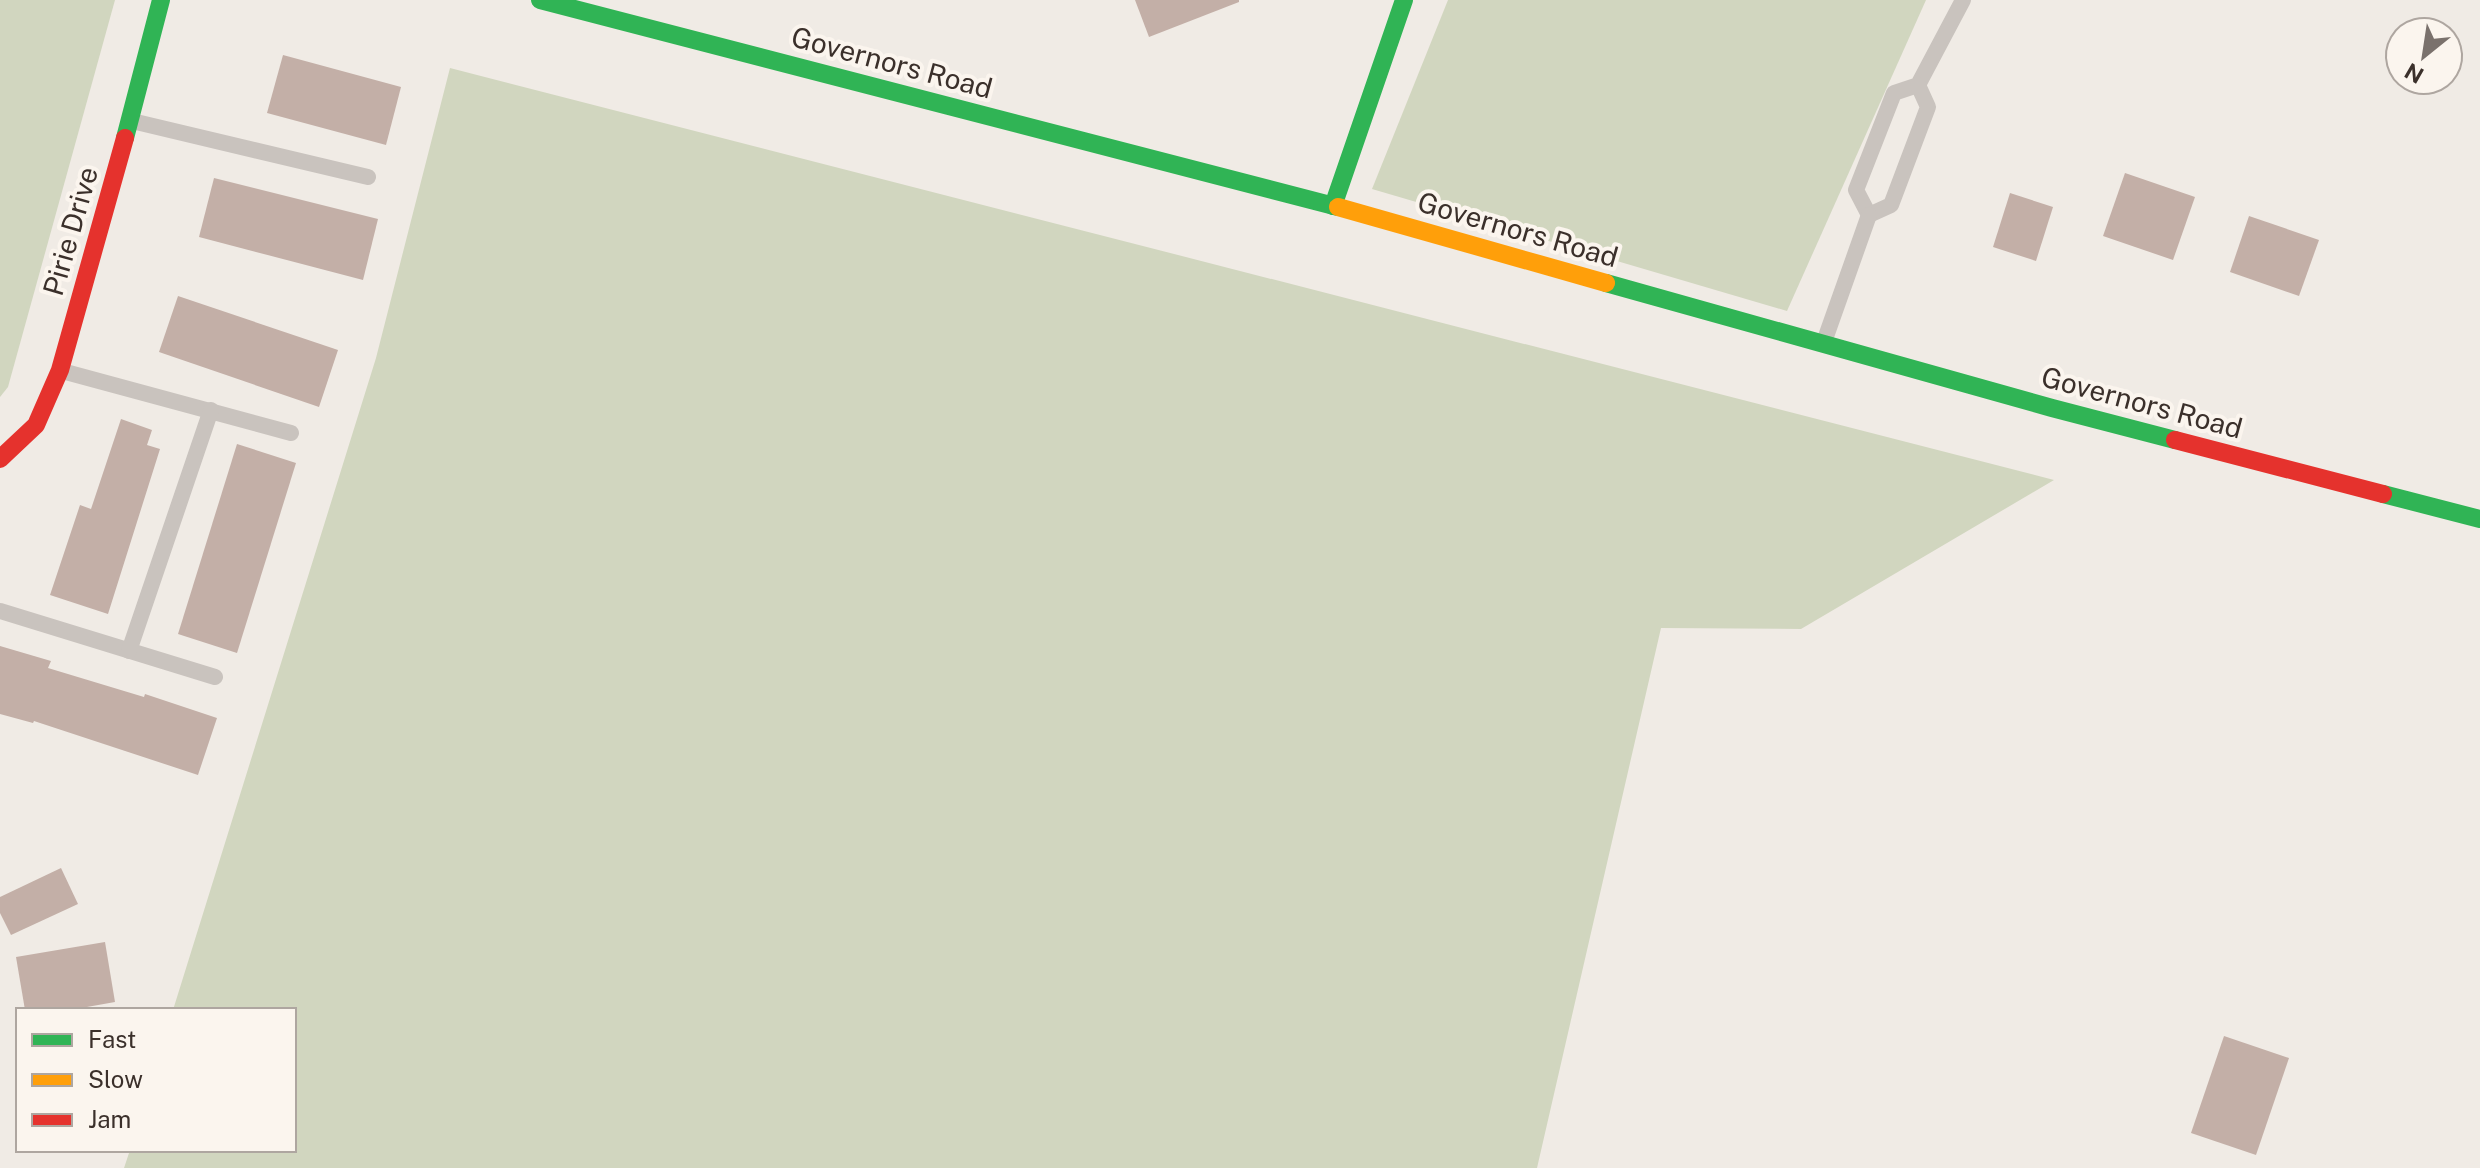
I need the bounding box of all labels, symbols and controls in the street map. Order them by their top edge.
north arrow [2384,16,2464,96]
street label: Governors Road [788,19,996,105]
text: N [2400,58,2428,89]
street label: Pirie Drive [36,163,104,299]
street label: Governors Road [1414,185,1622,273]
street label: Governors Road [2038,359,2246,445]
legend [16,1008,296,1152]
text: Fast [88,1025,136,1053]
text: Slow [88,1065,143,1093]
text: Jam [88,1105,131,1133]

